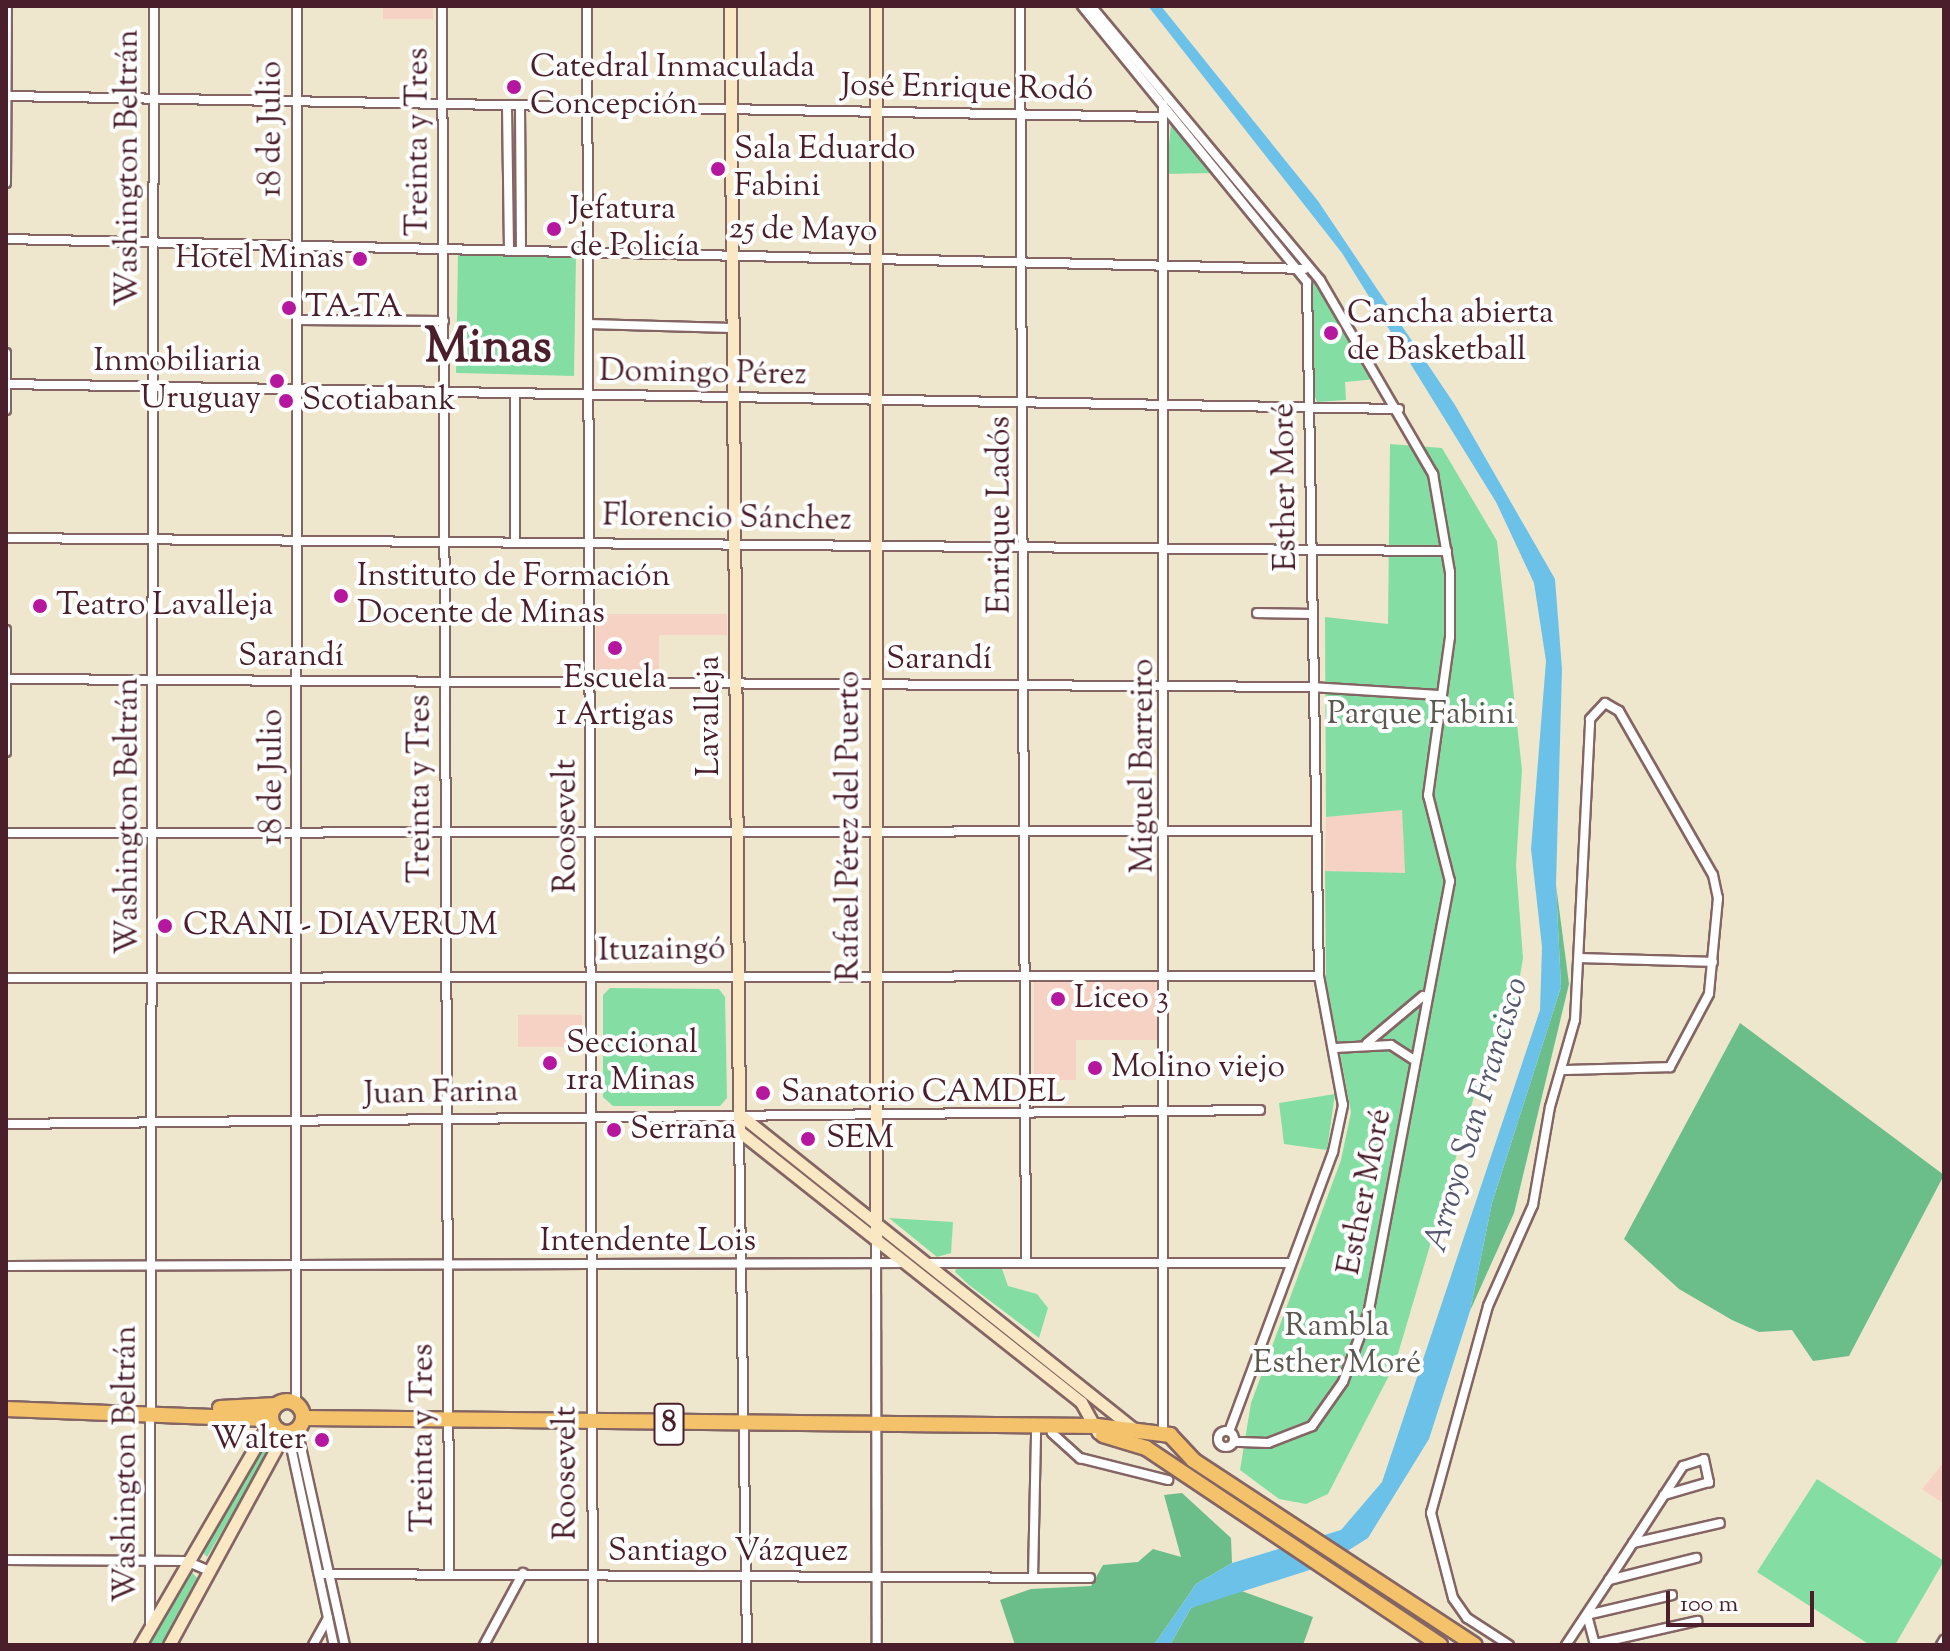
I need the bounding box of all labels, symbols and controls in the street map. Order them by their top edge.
street label: Washington Beltrán [110,29,148,307]
street label: Treinta y Tres [400,48,438,236]
place label: Catedral Inmaculada Concepción [530,50,815,125]
street label: 18 de Julio [253,61,291,197]
street label: José Enrique Rodó [840,68,1094,110]
marker: Catedral Inmaculada Concepción [505,78,523,96]
place label: Sala Eduardo Fabini [734,132,915,207]
marker: Sala Eduardo Fabini [709,160,727,178]
place label: Jefatura de Policía [570,192,700,267]
street label: 25 de Mayo [728,211,878,251]
marker: Jefatura de Policía [545,220,563,238]
place label: Hotel Minas [175,240,344,278]
marker: Hotel Minas [351,250,369,268]
place label: TA-TA [305,289,403,327]
place label: Cancha abierta de Basketball [1347,296,1554,371]
marker: TA-TA [280,299,298,317]
district label: Minas [424,321,552,379]
marker: Cancha abierta de Basketball [1322,324,1340,342]
place label: Inmobiliaria Uruguay [94,344,261,419]
street label: Domingo Pérez [599,353,807,395]
marker: Inmobiliaria Uruguay [268,372,286,390]
place label: Scotiabank [302,382,456,420]
marker: Scotiabank [277,392,295,410]
street label: Esther Moré [1265,402,1307,572]
street label: Enrique Ladós [982,416,1020,614]
street label: Florencio Sánchez [602,498,852,540]
place label: Instituto de Formación Docente de Minas [357,559,670,634]
place label: Teatro Lavalleja [56,587,273,625]
marker: Instituto de Formación Docente de Minas [332,587,350,605]
marker: Teatro Lavalleja [31,597,49,615]
street label: Sarandí [238,638,344,676]
marker: Escuela 1 Artigas [606,639,624,657]
street label: Sarandí [886,641,992,679]
street label: Lavalleja [691,656,729,776]
street label: Miguel Barreiro [1125,659,1163,873]
place label: Escuela 1 Artigas [556,661,674,736]
street label: Rafael Pérez del Puerto [831,671,869,981]
street label: Washington Beltrán [110,677,148,955]
street label: Treinta y Tres [402,695,440,883]
park label: Parque Fabini [1327,696,1515,734]
street label: 18 de Julio [254,709,292,845]
street label: Roosevelt [548,759,586,893]
place label: CRANI - DIAVERUM [183,907,497,945]
marker: CRANI - DIAVERUM [154,915,176,937]
street label: Ituzaingó [598,931,726,971]
water label: Arroyo San Francisco [1416,973,1538,1257]
place label: Liceo 3 [1074,980,1169,1018]
marker: Liceo 3 [1049,990,1067,1008]
place label: Seccional 1ra Minas [566,1026,698,1101]
place label: Molino viejo [1111,1049,1285,1087]
marker: Seccional 1ra Minas [541,1054,559,1072]
marker: Molino viejo [1086,1059,1104,1077]
street label: Juan Farina [363,1073,519,1115]
place label: Sanatorio CAMDEL [781,1074,1066,1112]
marker: Sanatorio CAMDEL [752,1082,774,1104]
street label: Esther Moré [1331,1106,1401,1278]
place label: Serrana [630,1111,736,1149]
place label: SEM [826,1120,894,1158]
marker: Serrana [605,1121,623,1139]
marker: SEM [797,1128,819,1150]
street label: Intendente Lois [540,1223,756,1261]
park label: Rambla Esther Moré [1253,1309,1421,1384]
street label: Washington Beltrán [108,1325,146,1603]
street label: Treinta y Tres [405,1344,443,1532]
road number: 8 [653,1398,685,1450]
street label: Roosevelt [548,1406,586,1540]
place label: Walter [211,1421,306,1459]
marker: Walter [313,1431,331,1449]
street label: Santiago Vázquez [608,1533,848,1571]
scale bar [1670,1575,1818,1625]
text: 100 m [1680,1588,1738,1622]

